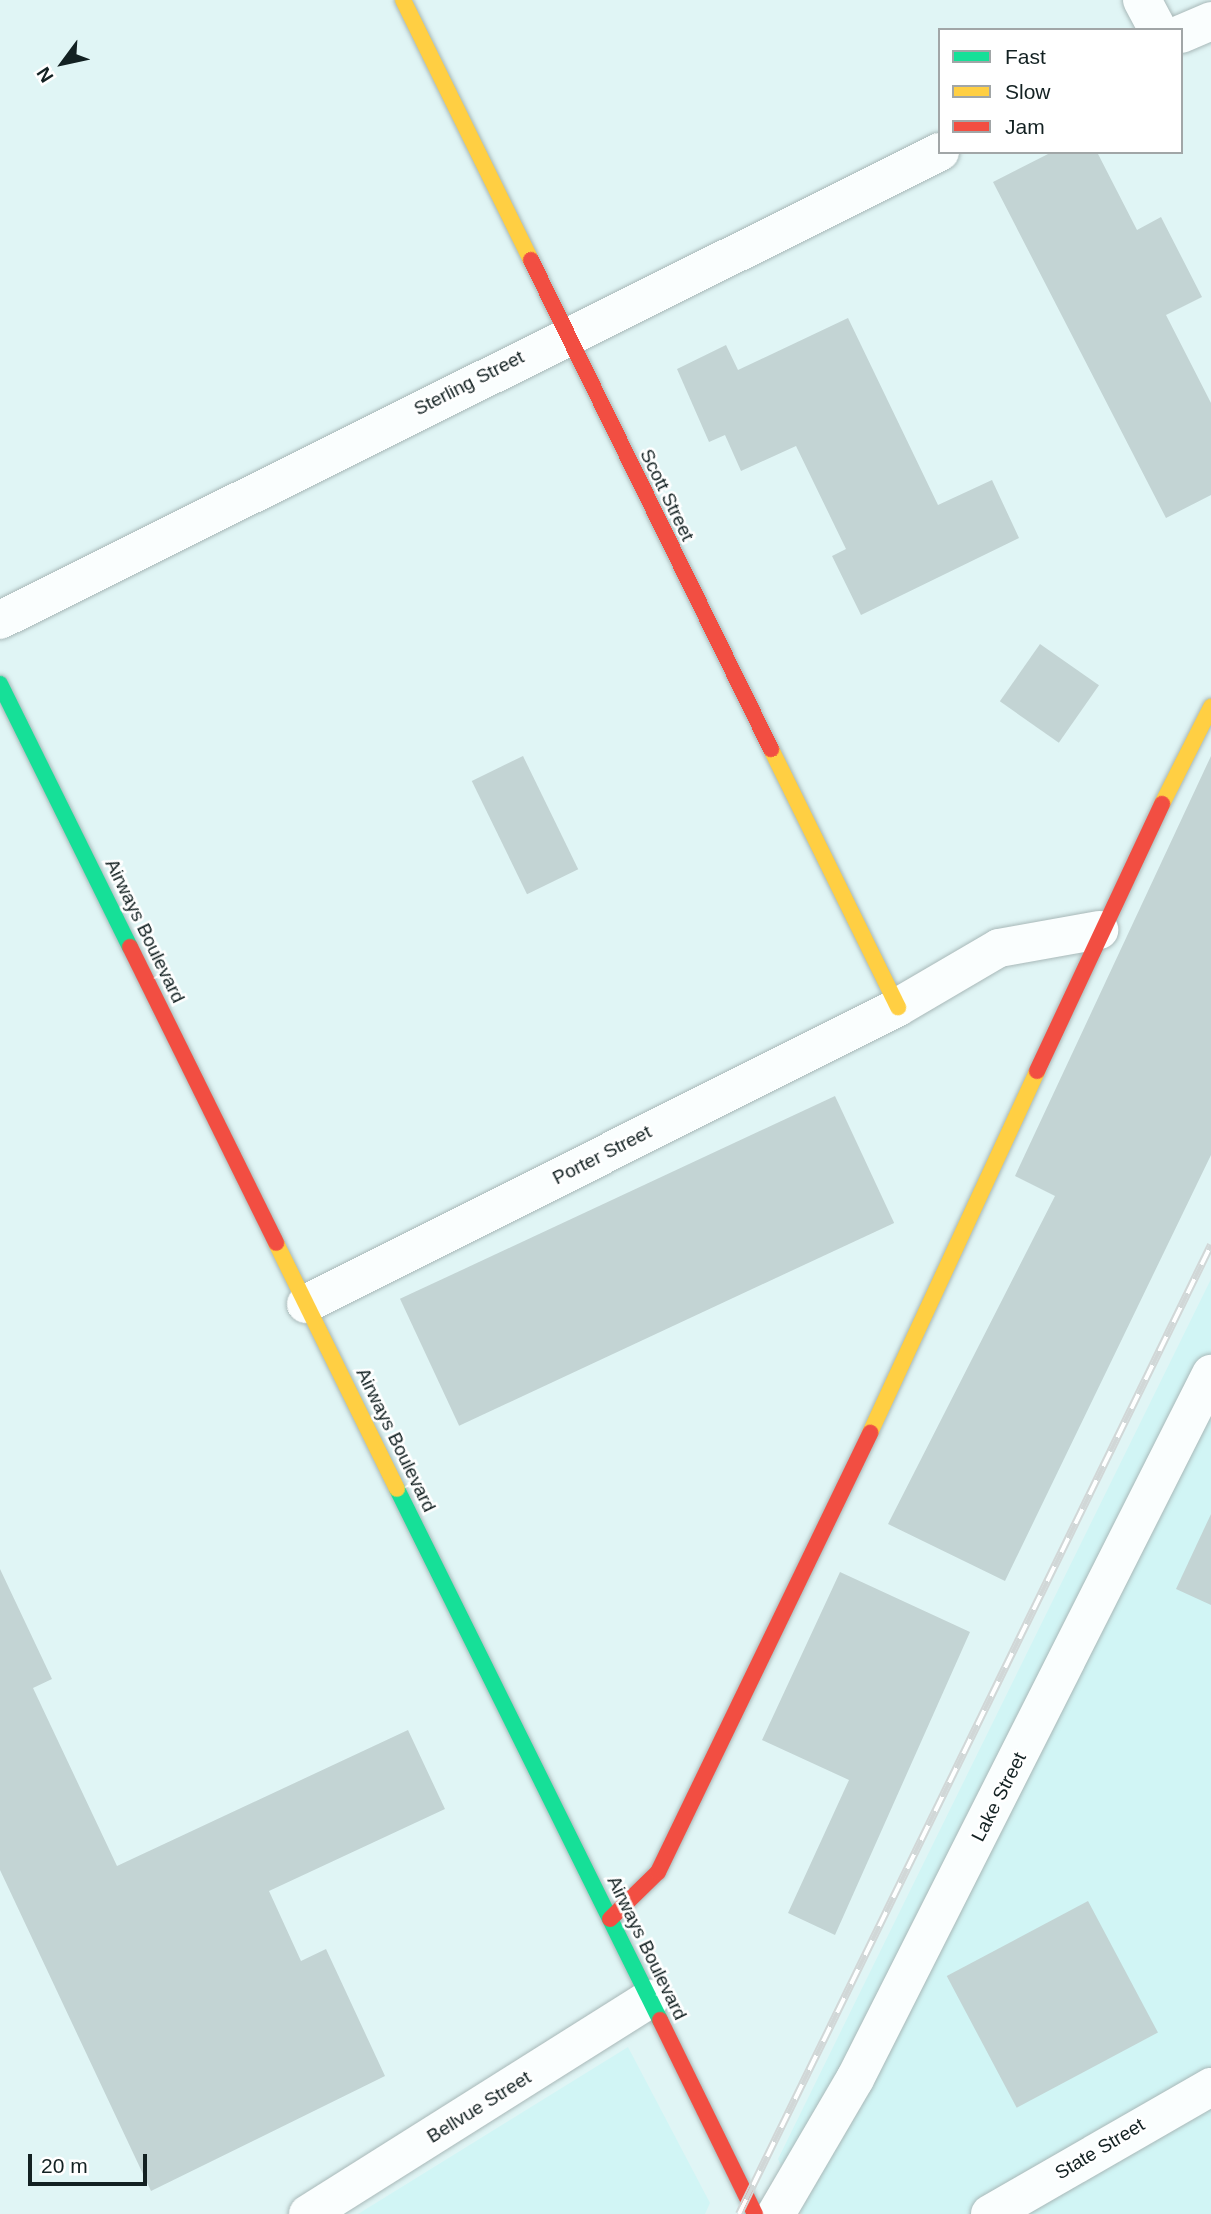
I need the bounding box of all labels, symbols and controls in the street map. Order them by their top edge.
north arrow [28,28,98,98]
legend [938,28,1183,154]
text: Fast [1005,45,1046,68]
text: N [32,63,58,86]
text: Slow [1005,80,1051,103]
text: Jam [1005,115,1045,138]
street label: Sterling Street [410,346,528,420]
street label: Scott Street [635,445,699,545]
street label: Airways Boulevard [100,855,190,1007]
street label: Porter Street [549,1120,655,1190]
street label: Airways Boulevard [351,1364,441,1516]
street label: Lake Street [967,1749,1031,1845]
street label: Airways Boulevard [602,1872,692,2024]
street label: Bellvue Street [423,2066,535,2148]
street label: State Street [1051,2113,1149,2185]
scale bar [32,2140,150,2184]
text: 20 m [41,2154,88,2177]

